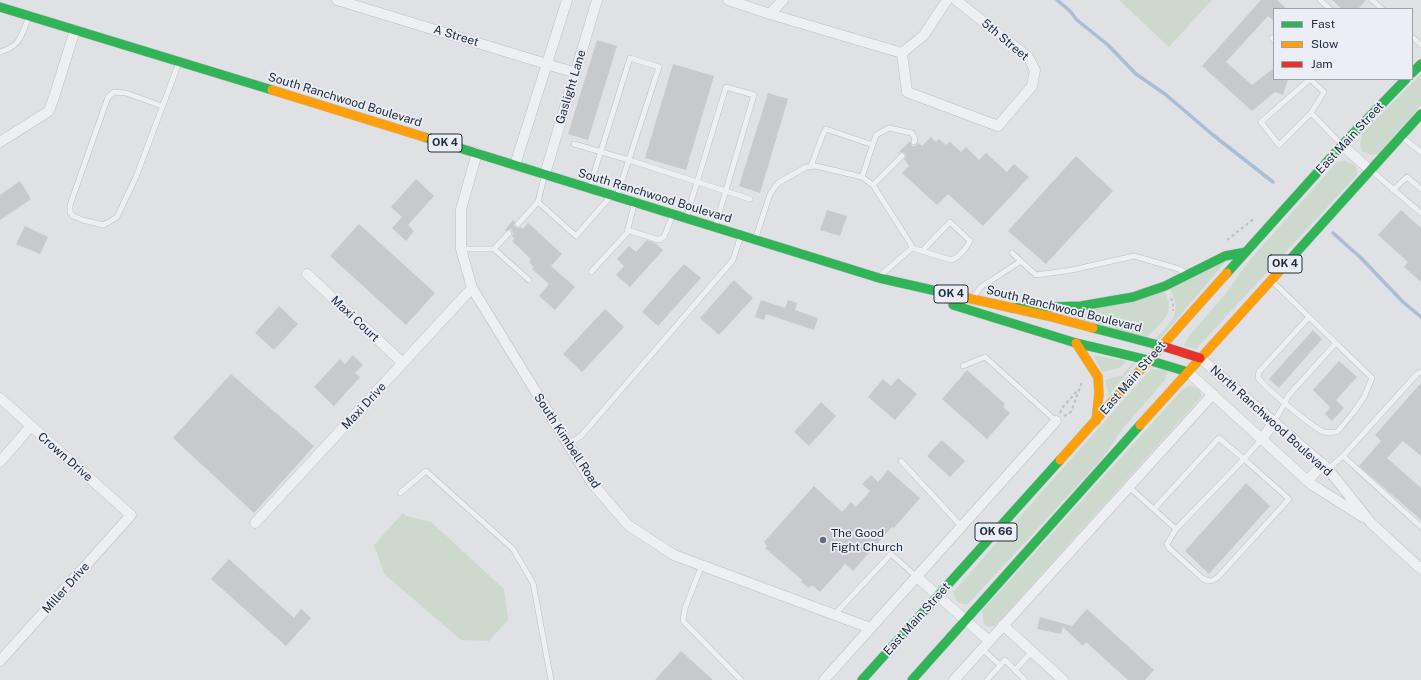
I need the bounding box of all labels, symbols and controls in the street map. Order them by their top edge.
legend [1273,8,1413,80]
street label: 5th Street [978,16,1032,64]
text: Fast [1311,17,1335,31]
street label: A Street [432,22,480,50]
text: Slow [1311,37,1338,51]
street label: Gaslight Lane [553,48,589,126]
text: Jam [1311,57,1333,71]
street label: South Ranchwood Boulevard [266,70,424,130]
street label: East Main Street [1313,99,1387,177]
road number: OK 4 [428,134,462,152]
street label: South Ranchwood Boulevard [576,166,734,226]
road number: OK 4 [1268,255,1302,273]
street label: South Ranchwood Boulevard [985,283,1143,335]
road number: OK 4 [934,285,968,303]
street label: Maxi Court [328,293,382,345]
street label: East Main Street [1097,338,1169,418]
street label: North Ranchwood Boulevard [1207,363,1335,479]
street label: Maxi Drive [339,380,389,432]
street label: South Kimbell Road [531,391,603,491]
street label: Crown Drive [35,429,95,485]
road number: OK 66 [975,523,1017,541]
place label: The Good Fight Church [831,526,903,554]
marker: The Good Fight Church [818,535,828,545]
street label: Miller Drive [39,560,93,616]
street label: East Main Street [881,580,953,658]

